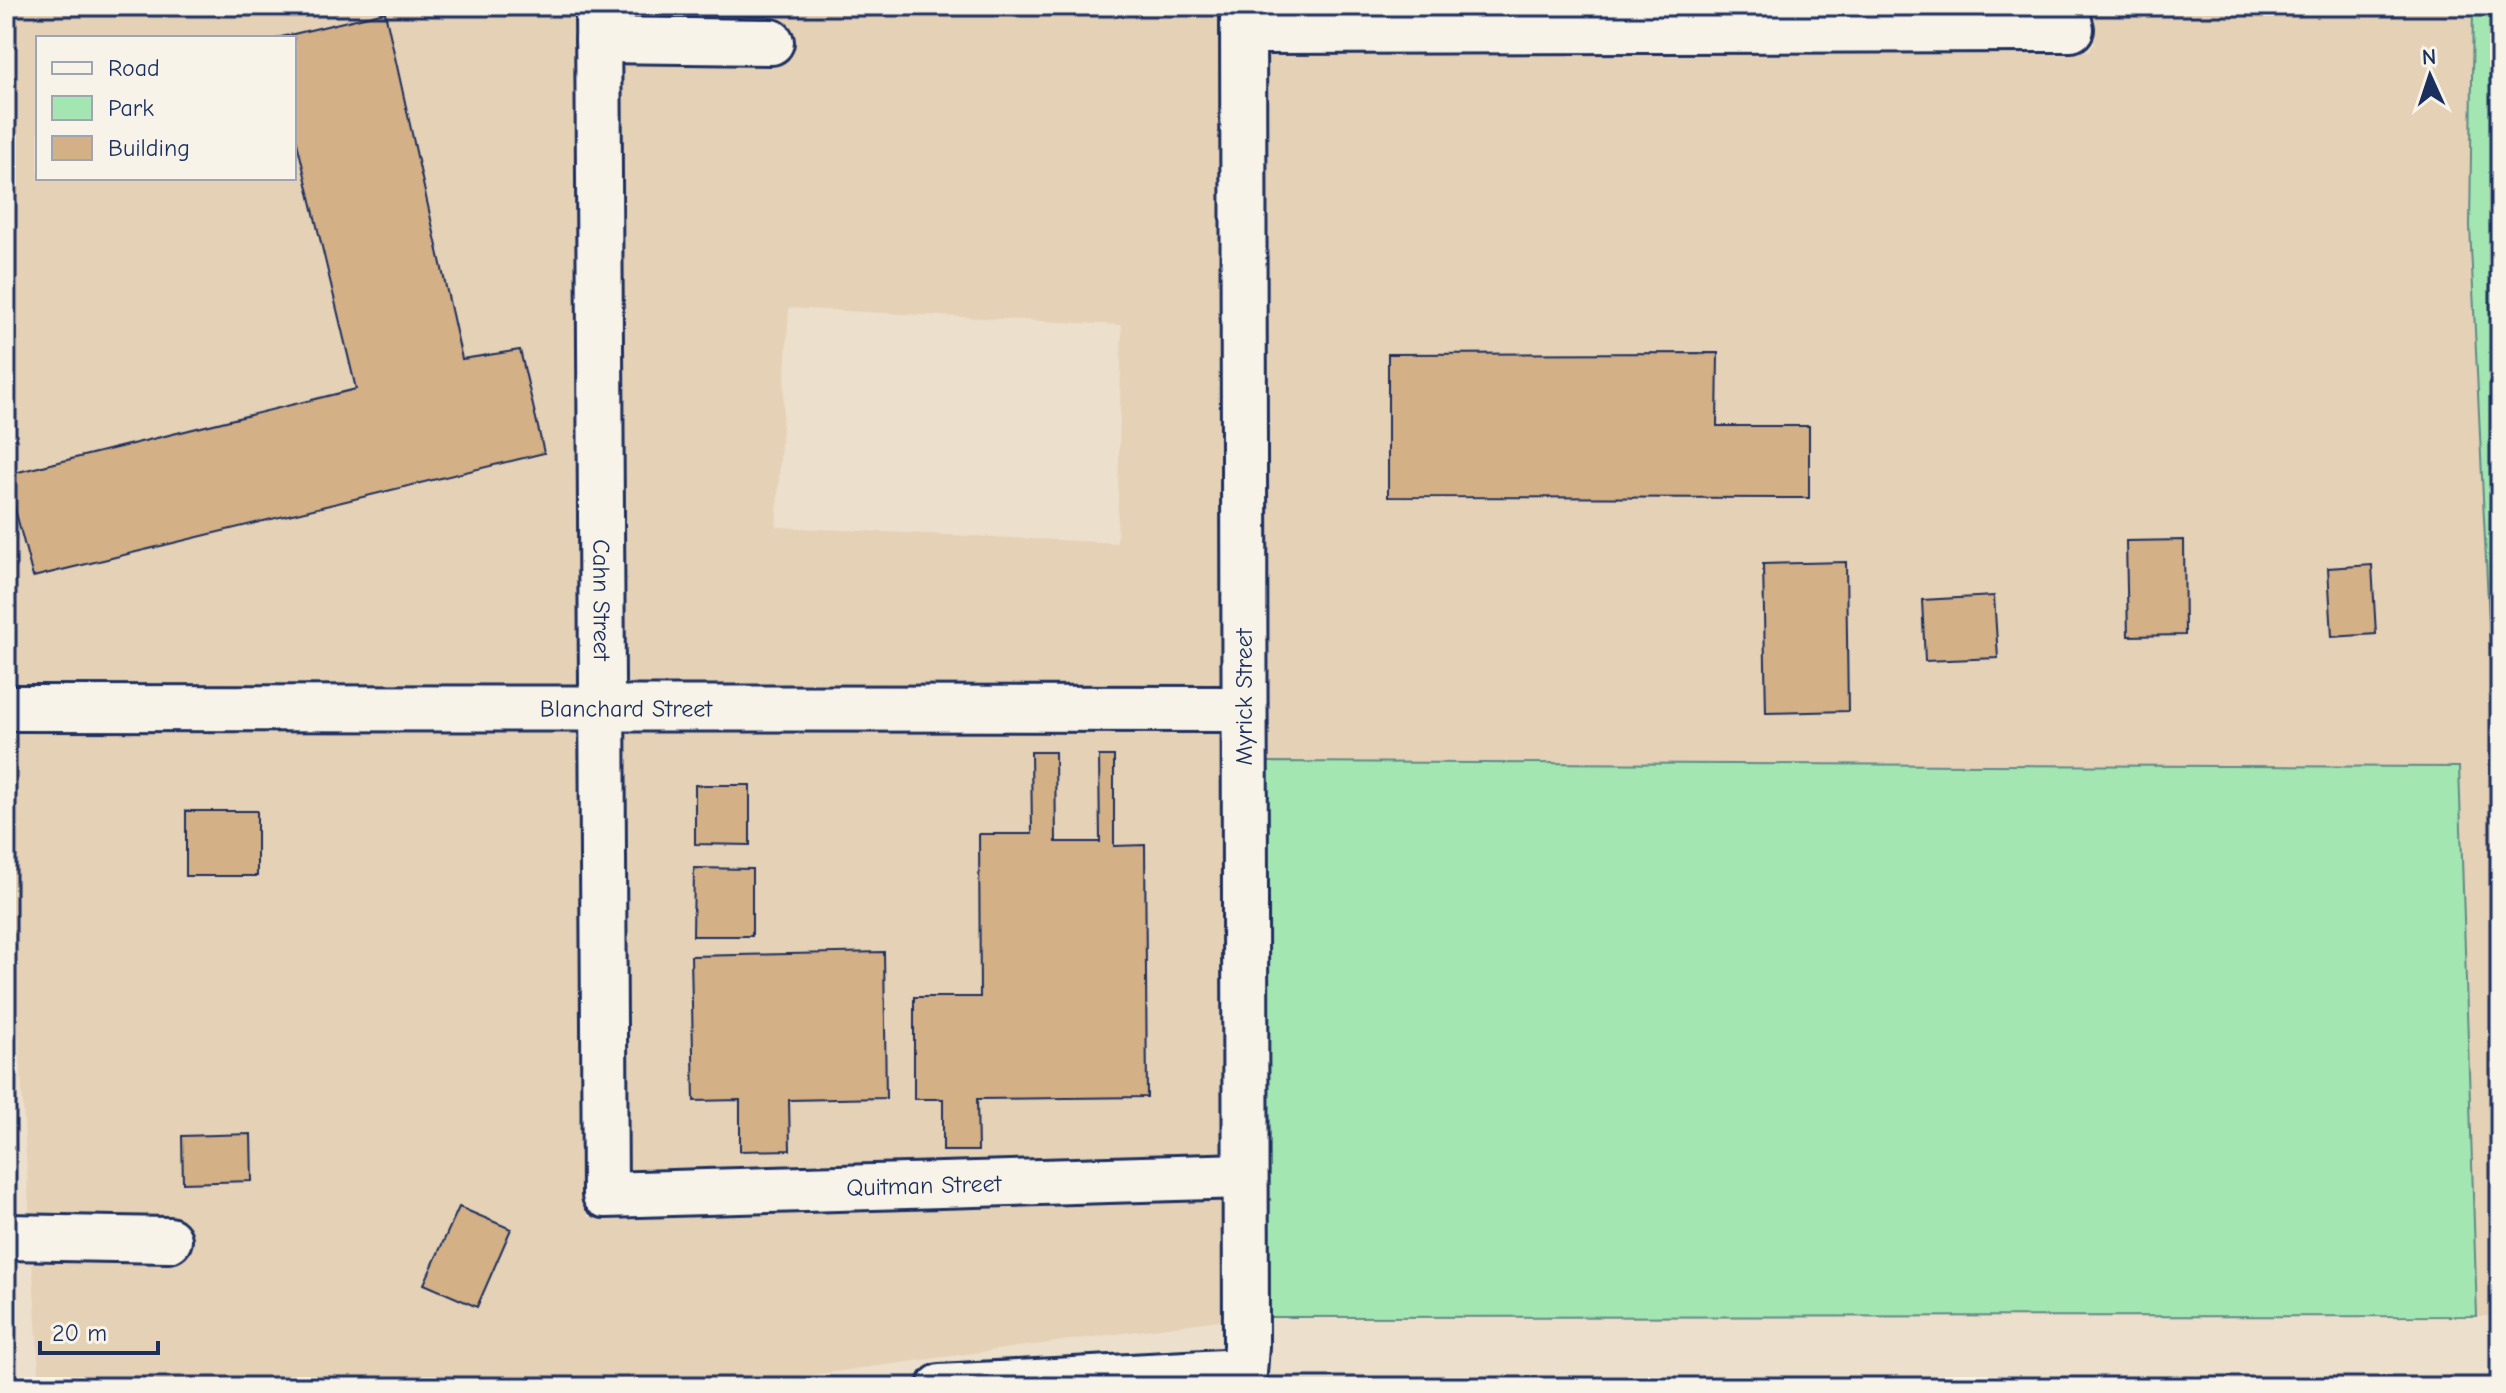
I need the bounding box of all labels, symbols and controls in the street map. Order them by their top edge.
legend [36,36,296,180]
north arrow [2390,36,2470,116]
text: N [2421,44,2437,70]
text: Road [108,54,160,82]
text: Park [108,94,154,122]
text: Building [108,134,190,162]
street label: Cahn Street [587,539,616,662]
street label: Myrick Street [1230,627,1258,766]
street label: Blanchard Street [540,694,713,723]
street label: Quitman Street [846,1169,1003,1202]
scale bar [40,1305,158,1355]
text: 20 m [52,1319,107,1347]

